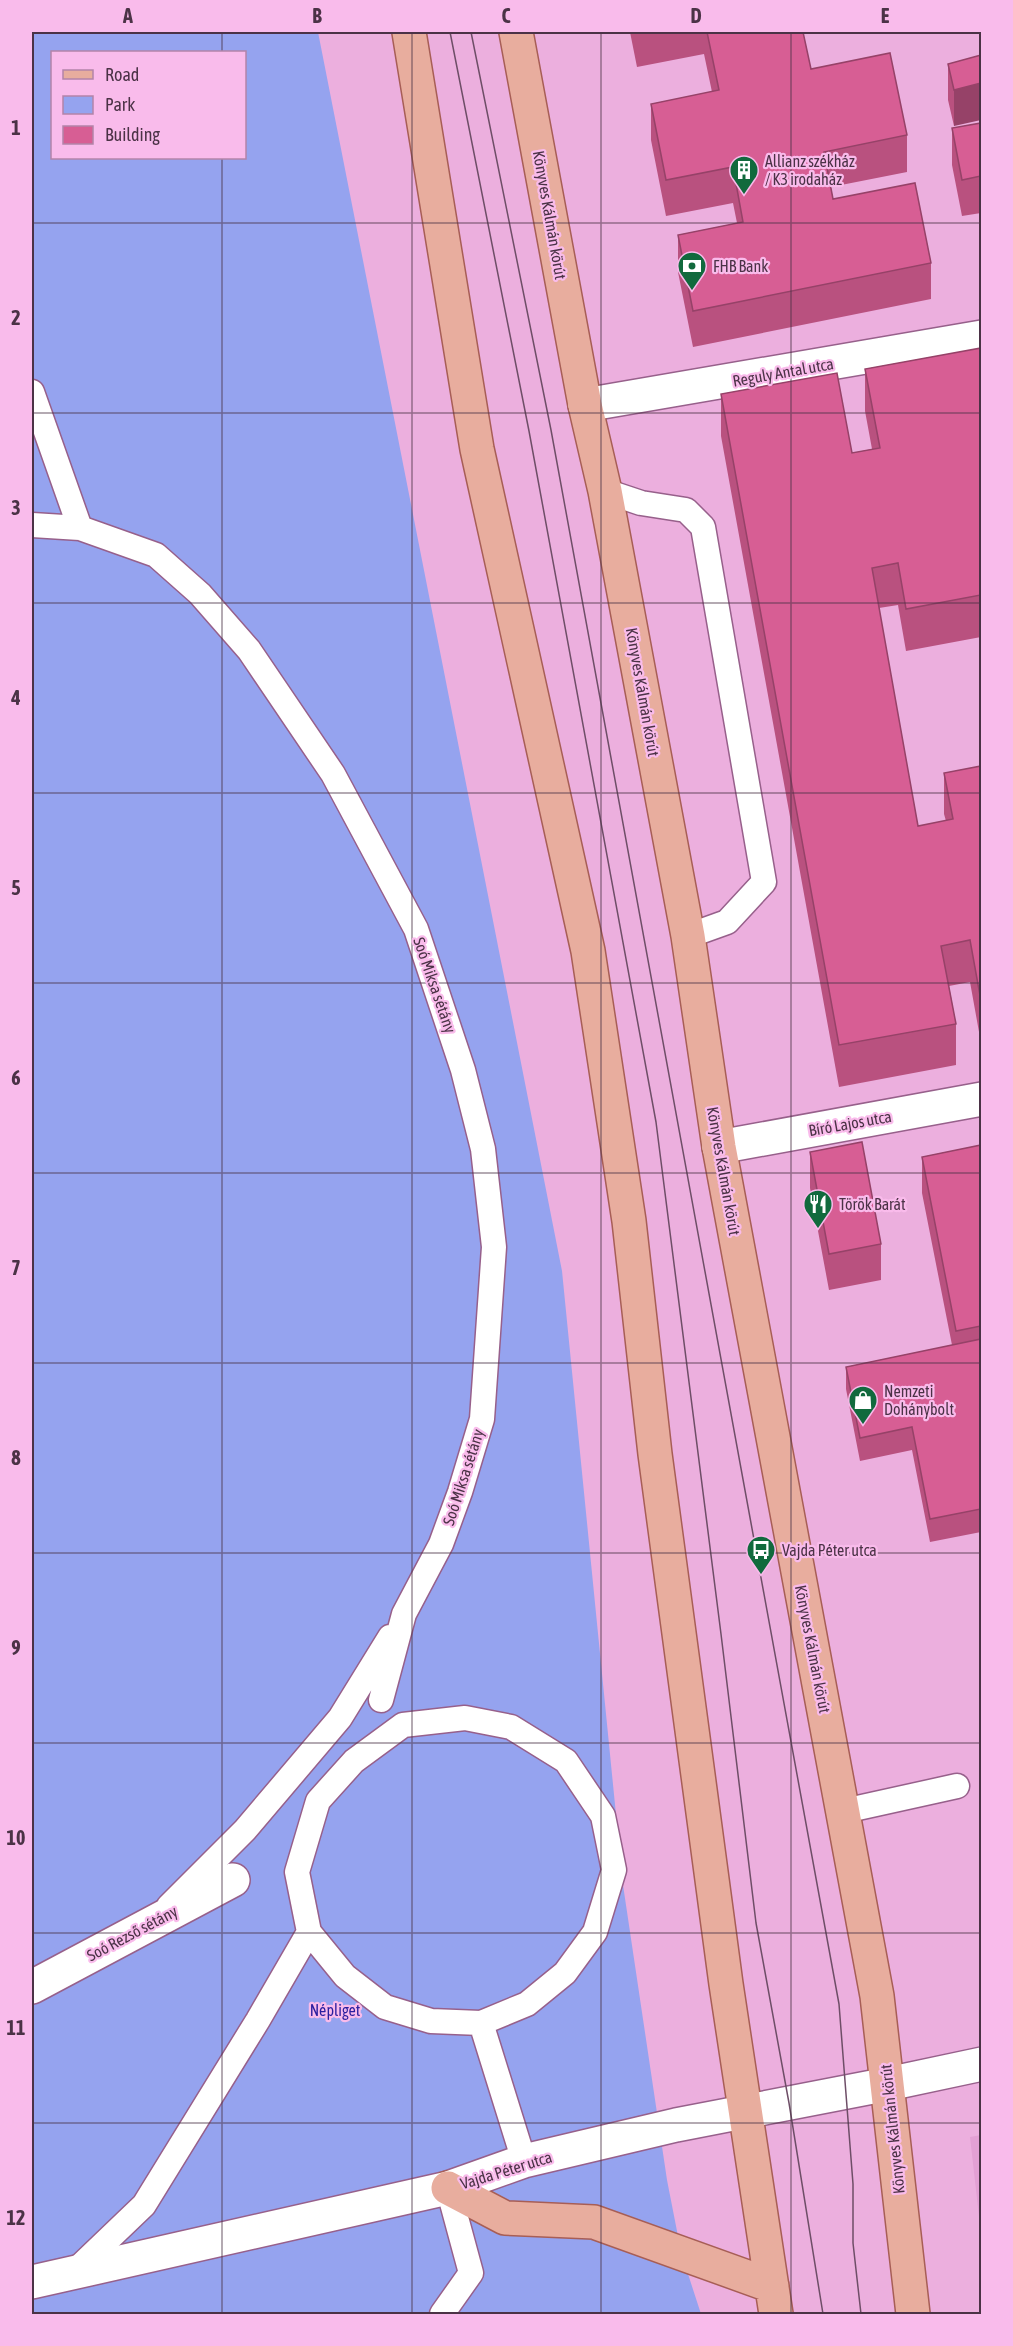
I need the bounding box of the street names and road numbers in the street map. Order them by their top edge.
street label: Könyves Kálmán körút [529,149,570,281]
street label: Reguly Antal utca [731,354,835,391]
street label: Könyves Kálmán körút [622,626,663,758]
street label: Soó Miksa sétány [409,935,460,1036]
street label: Könyves Kálmán körút [703,1105,744,1237]
street label: Bíró Lajos utca [807,1107,893,1140]
street label: Soó Miksa sétány [439,1426,488,1528]
street label: Könyves Kálmán körút [791,1583,834,1715]
street label: Soó Rezső sétány [84,1901,181,1965]
street label: Könyves Kálmán körút [876,2063,909,2195]
street label: Vajda Péter utca [458,2148,554,2193]

